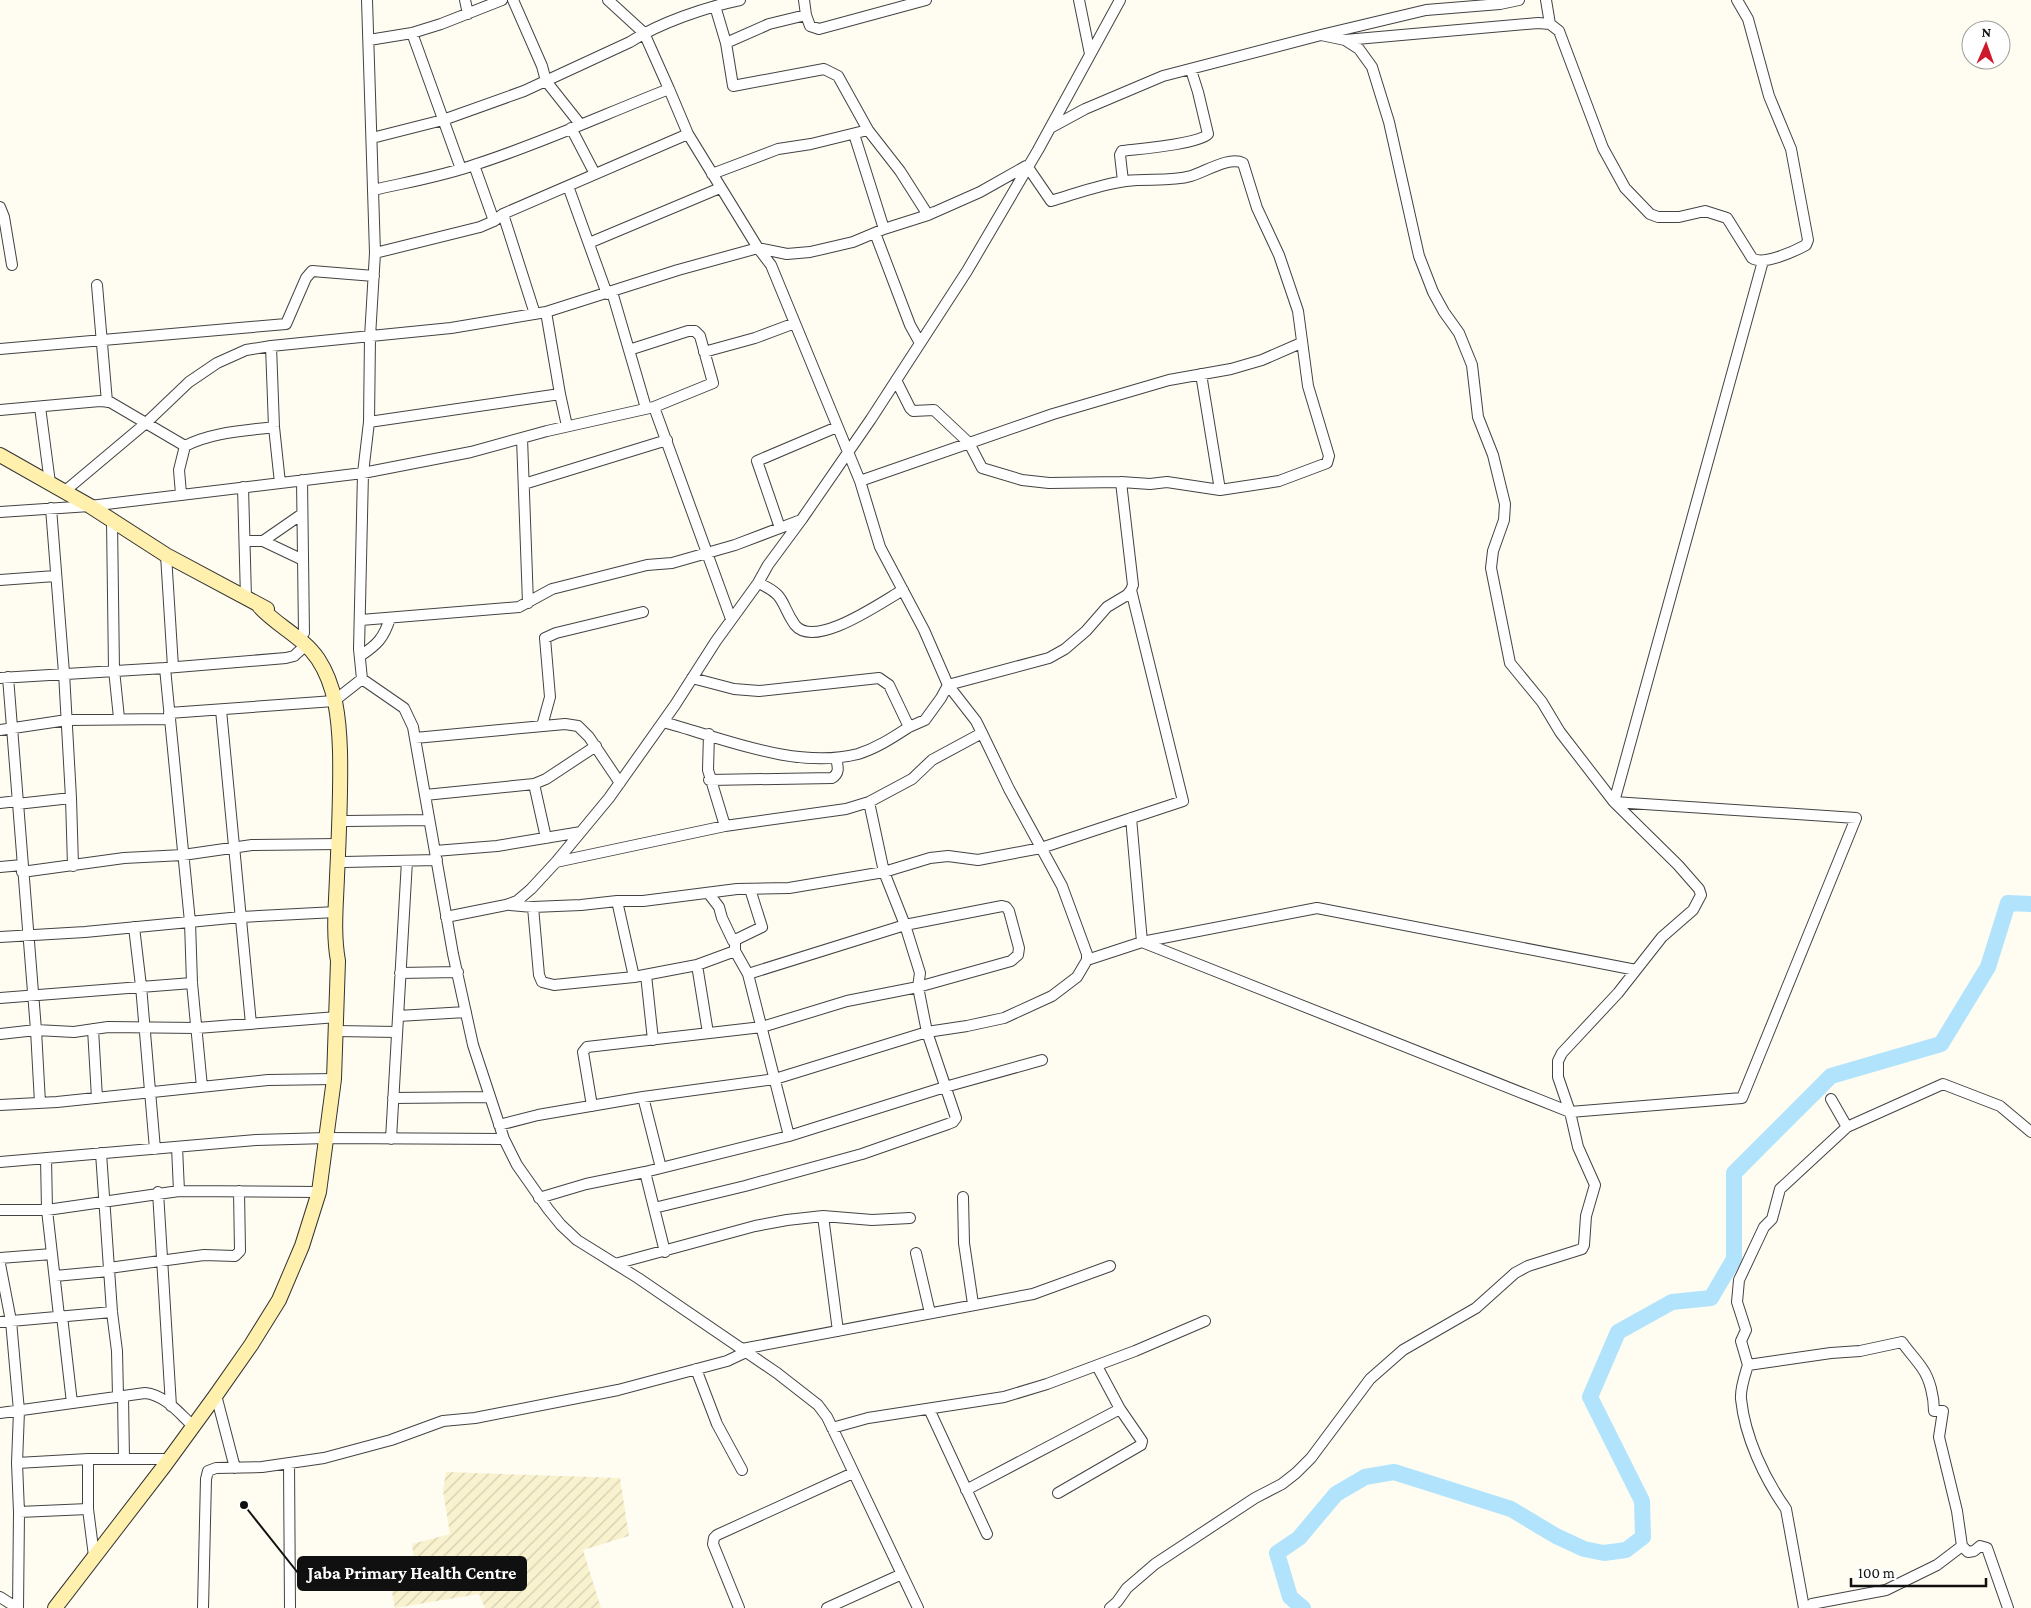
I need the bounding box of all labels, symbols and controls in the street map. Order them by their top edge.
north arrow [1961,20,2011,70]
text: N [1981,24,1992,40]
scale bar [1851,1556,1986,1588]
callout: Jaba Primary Health Centre [298,1557,526,1590]
text: Jaba Primary Health Centre [306,1563,516,1583]
text: 100 m [1858,1565,1895,1581]

